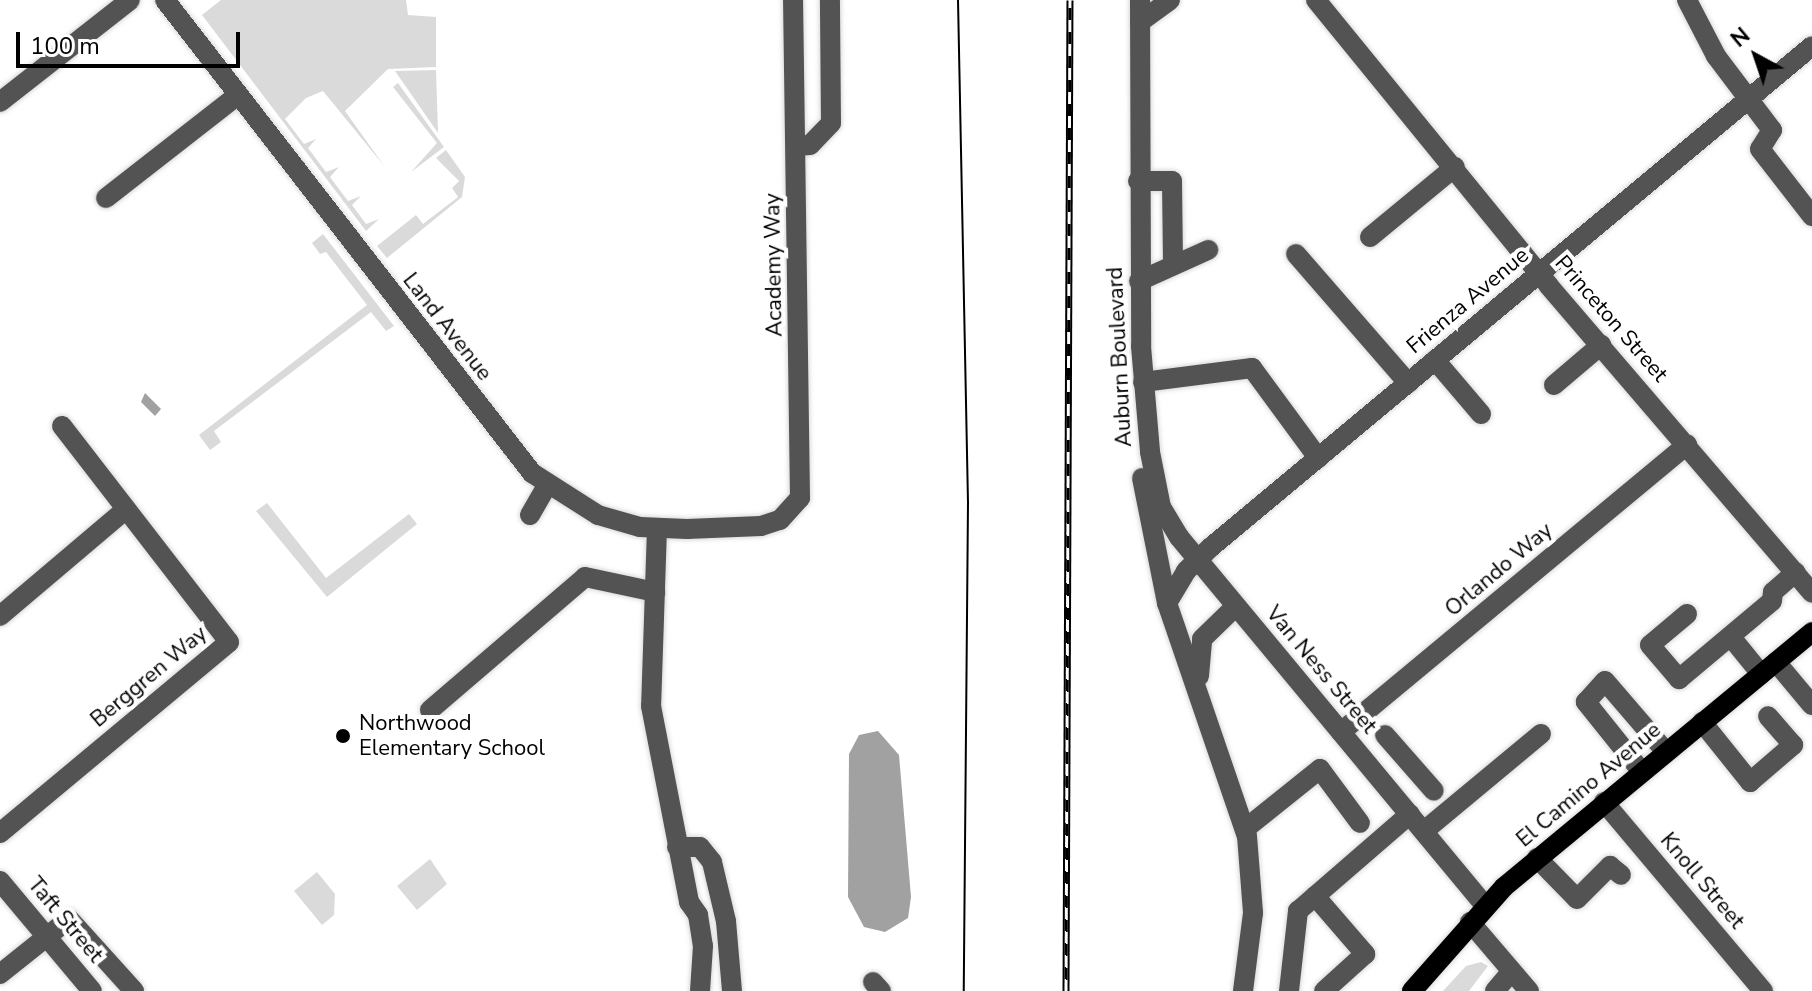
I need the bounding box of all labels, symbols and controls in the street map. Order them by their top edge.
scale bar [20,16,244,66]
north arrow [1716,16,1796,96]
text: N [1725,21,1757,54]
text: 100 m [30,30,100,62]
street label: Academy Way [760,193,788,337]
street label: Frienza Avenue [1402,242,1534,360]
street label: Princeton Street [1549,250,1673,388]
street label: Auburn Boulevard [1102,266,1138,448]
street label: Land Avenue [397,268,497,386]
street label: Orlando Way [1440,517,1558,623]
street label: Van Ness Street [1260,601,1382,739]
street label: Berggren Way [86,621,212,733]
place label: Northwood Elementary School [359,710,545,762]
street label: El Camino Avenue [1511,717,1667,853]
marker: Northwood Elementary School [334,727,352,745]
street label: Knoll Street [1654,828,1750,934]
street label: Taft Street [22,872,108,968]

